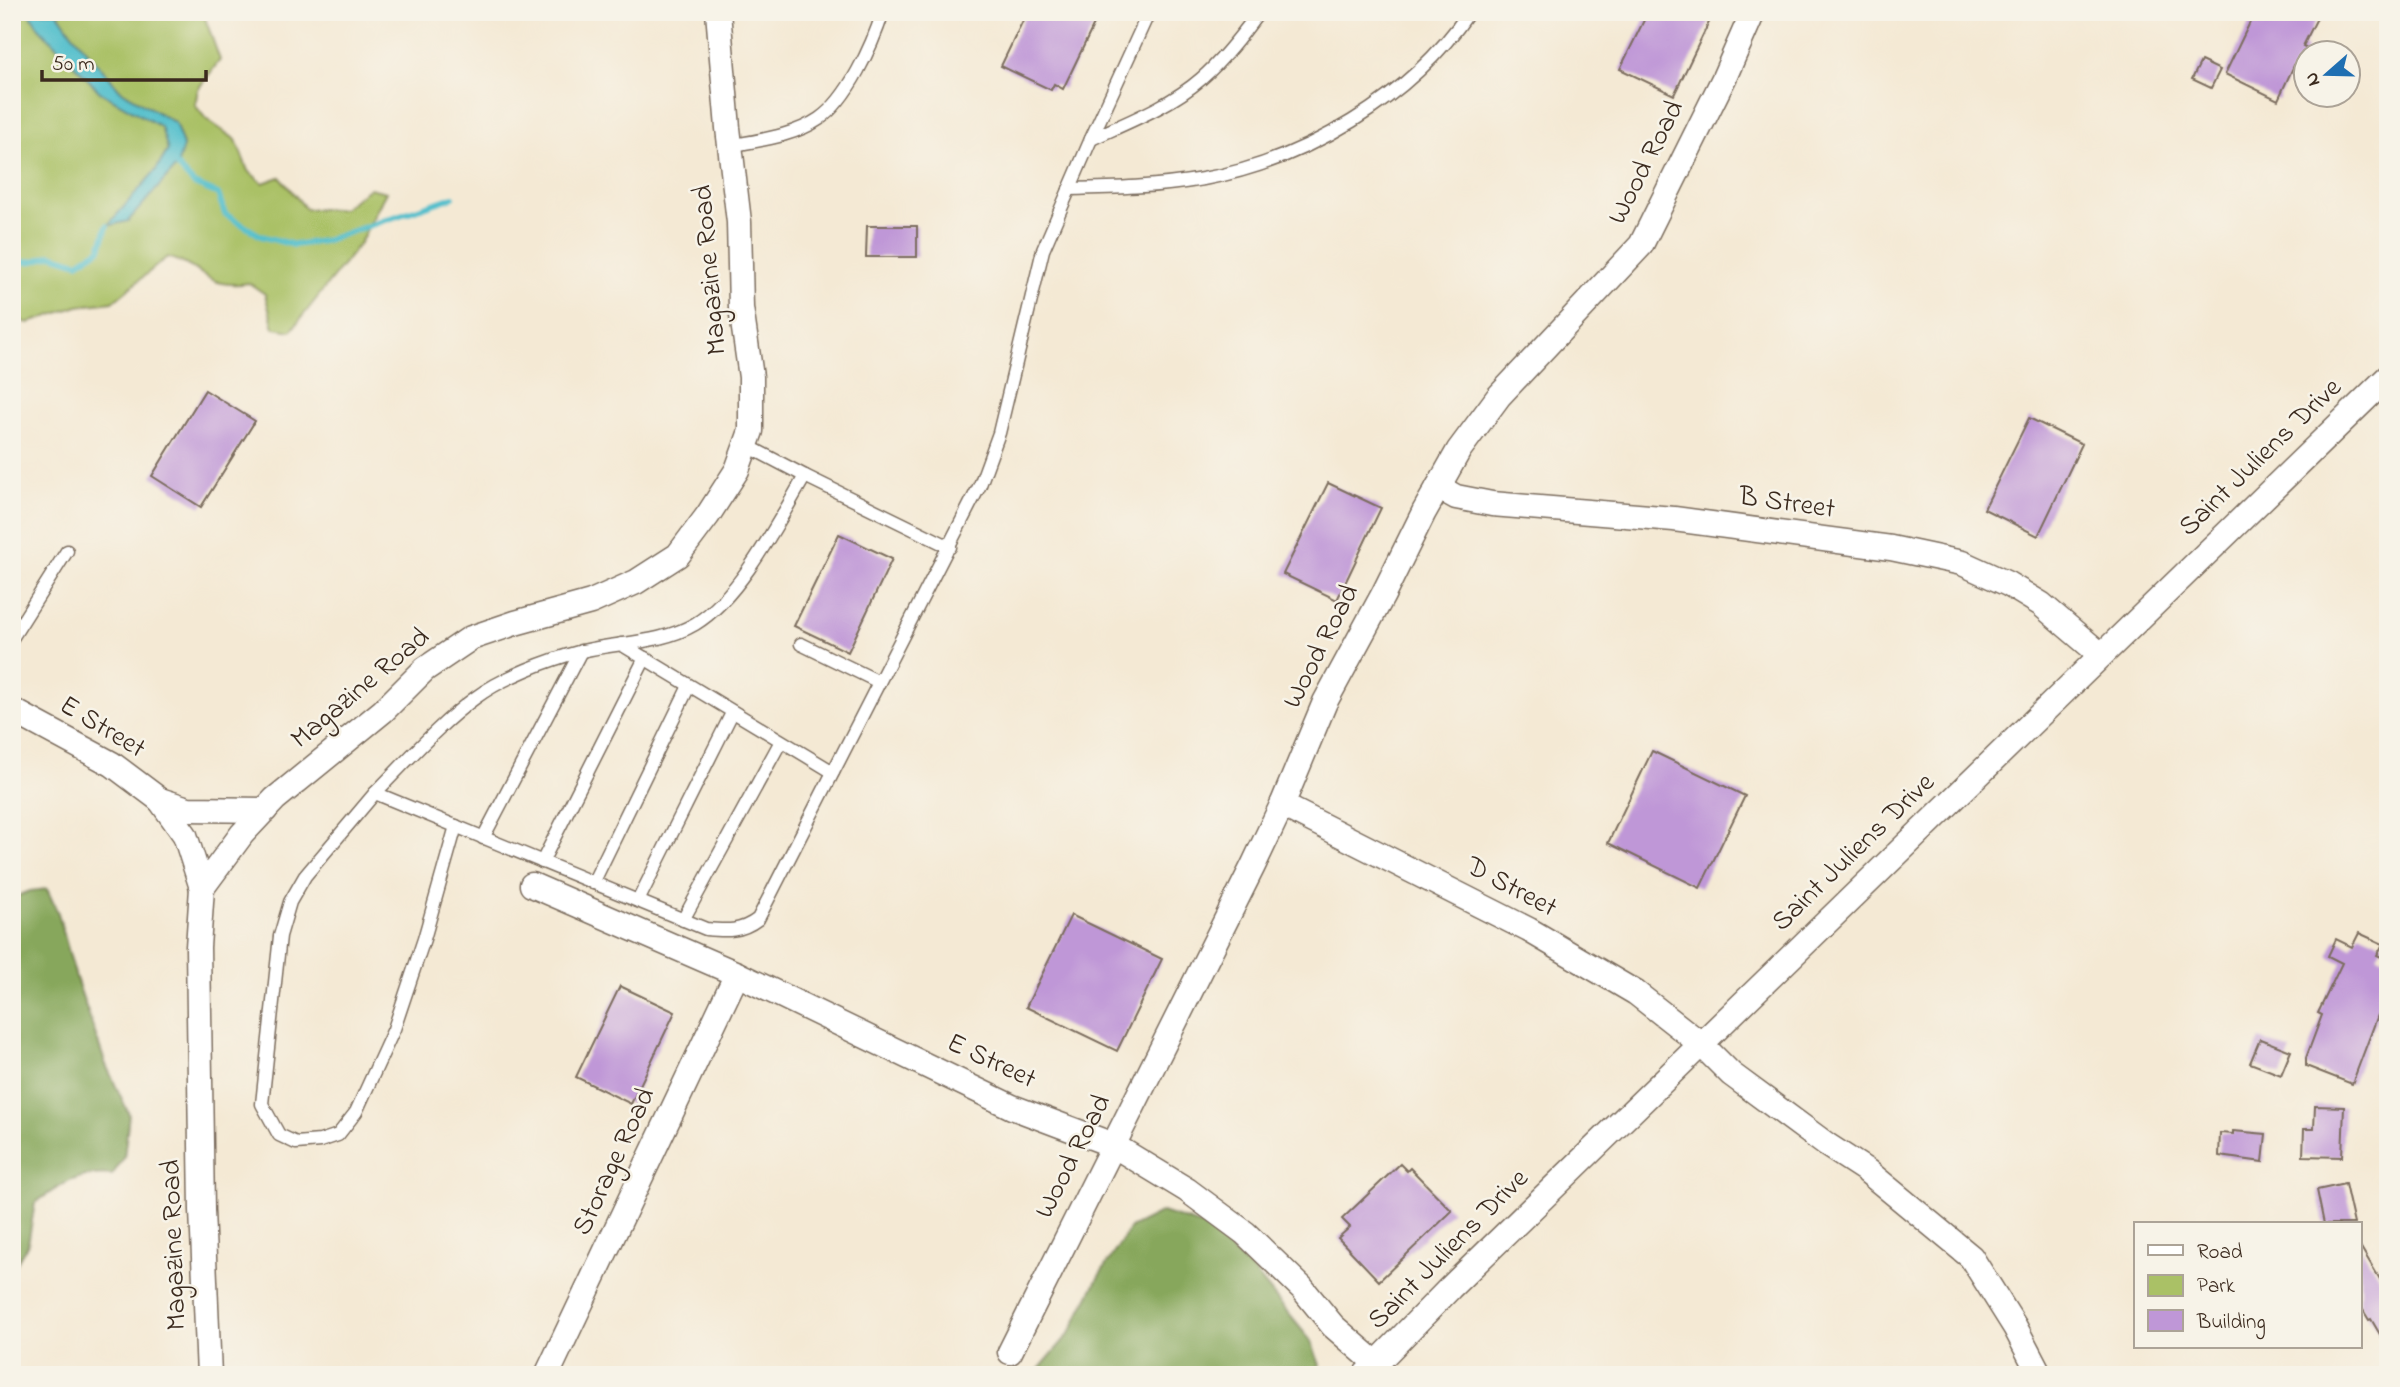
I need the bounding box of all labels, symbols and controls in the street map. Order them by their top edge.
scale bar [42,38,206,82]
north arrow [2292,38,2362,108]
text: 50 m [52,50,95,80]
text: N [2298,68,2328,90]
street label: Wood Road [1598,94,1696,232]
street label: Magazine Road [683,183,739,357]
street label: Saint Juliens Drive [2170,369,2352,547]
street label: B Street [1735,477,1838,531]
street label: Wood Road [1273,578,1371,716]
street label: Magazine Road [282,618,440,760]
street label: E Street [51,686,153,770]
street label: Saint Juliens Drive [1763,764,1945,942]
street label: D Street [1457,846,1564,929]
street label: E Street [939,1023,1043,1101]
street label: Storage Road [563,1081,667,1243]
street label: Wood Road [1025,1088,1123,1226]
street label: Magazine Road [152,1159,198,1331]
street label: Saint Juliens Drive [1359,1160,1539,1340]
legend [2134,1222,2362,1348]
text: Road [2197,1238,2243,1268]
text: Park [2197,1272,2236,1302]
text: Building [2196,1308,2266,1340]

